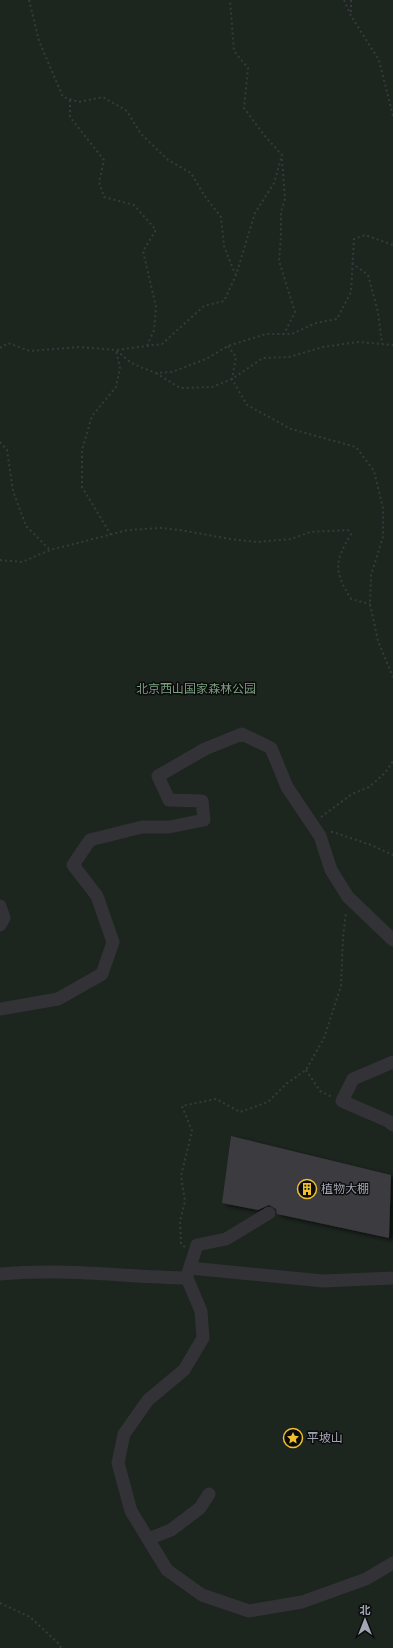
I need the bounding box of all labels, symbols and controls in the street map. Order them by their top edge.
park label: 北京西山国家森林公园 [136,682,256,696]
building icon: 植物大棚 [296,1178,318,1200]
place label: 植物大棚 [321,1182,369,1196]
place icon: 平坡山 [282,1427,304,1449]
place label: 平坡山 [307,1431,343,1445]
north arrow [345,1600,385,1640]
text: 北 [360,1604,371,1617]

